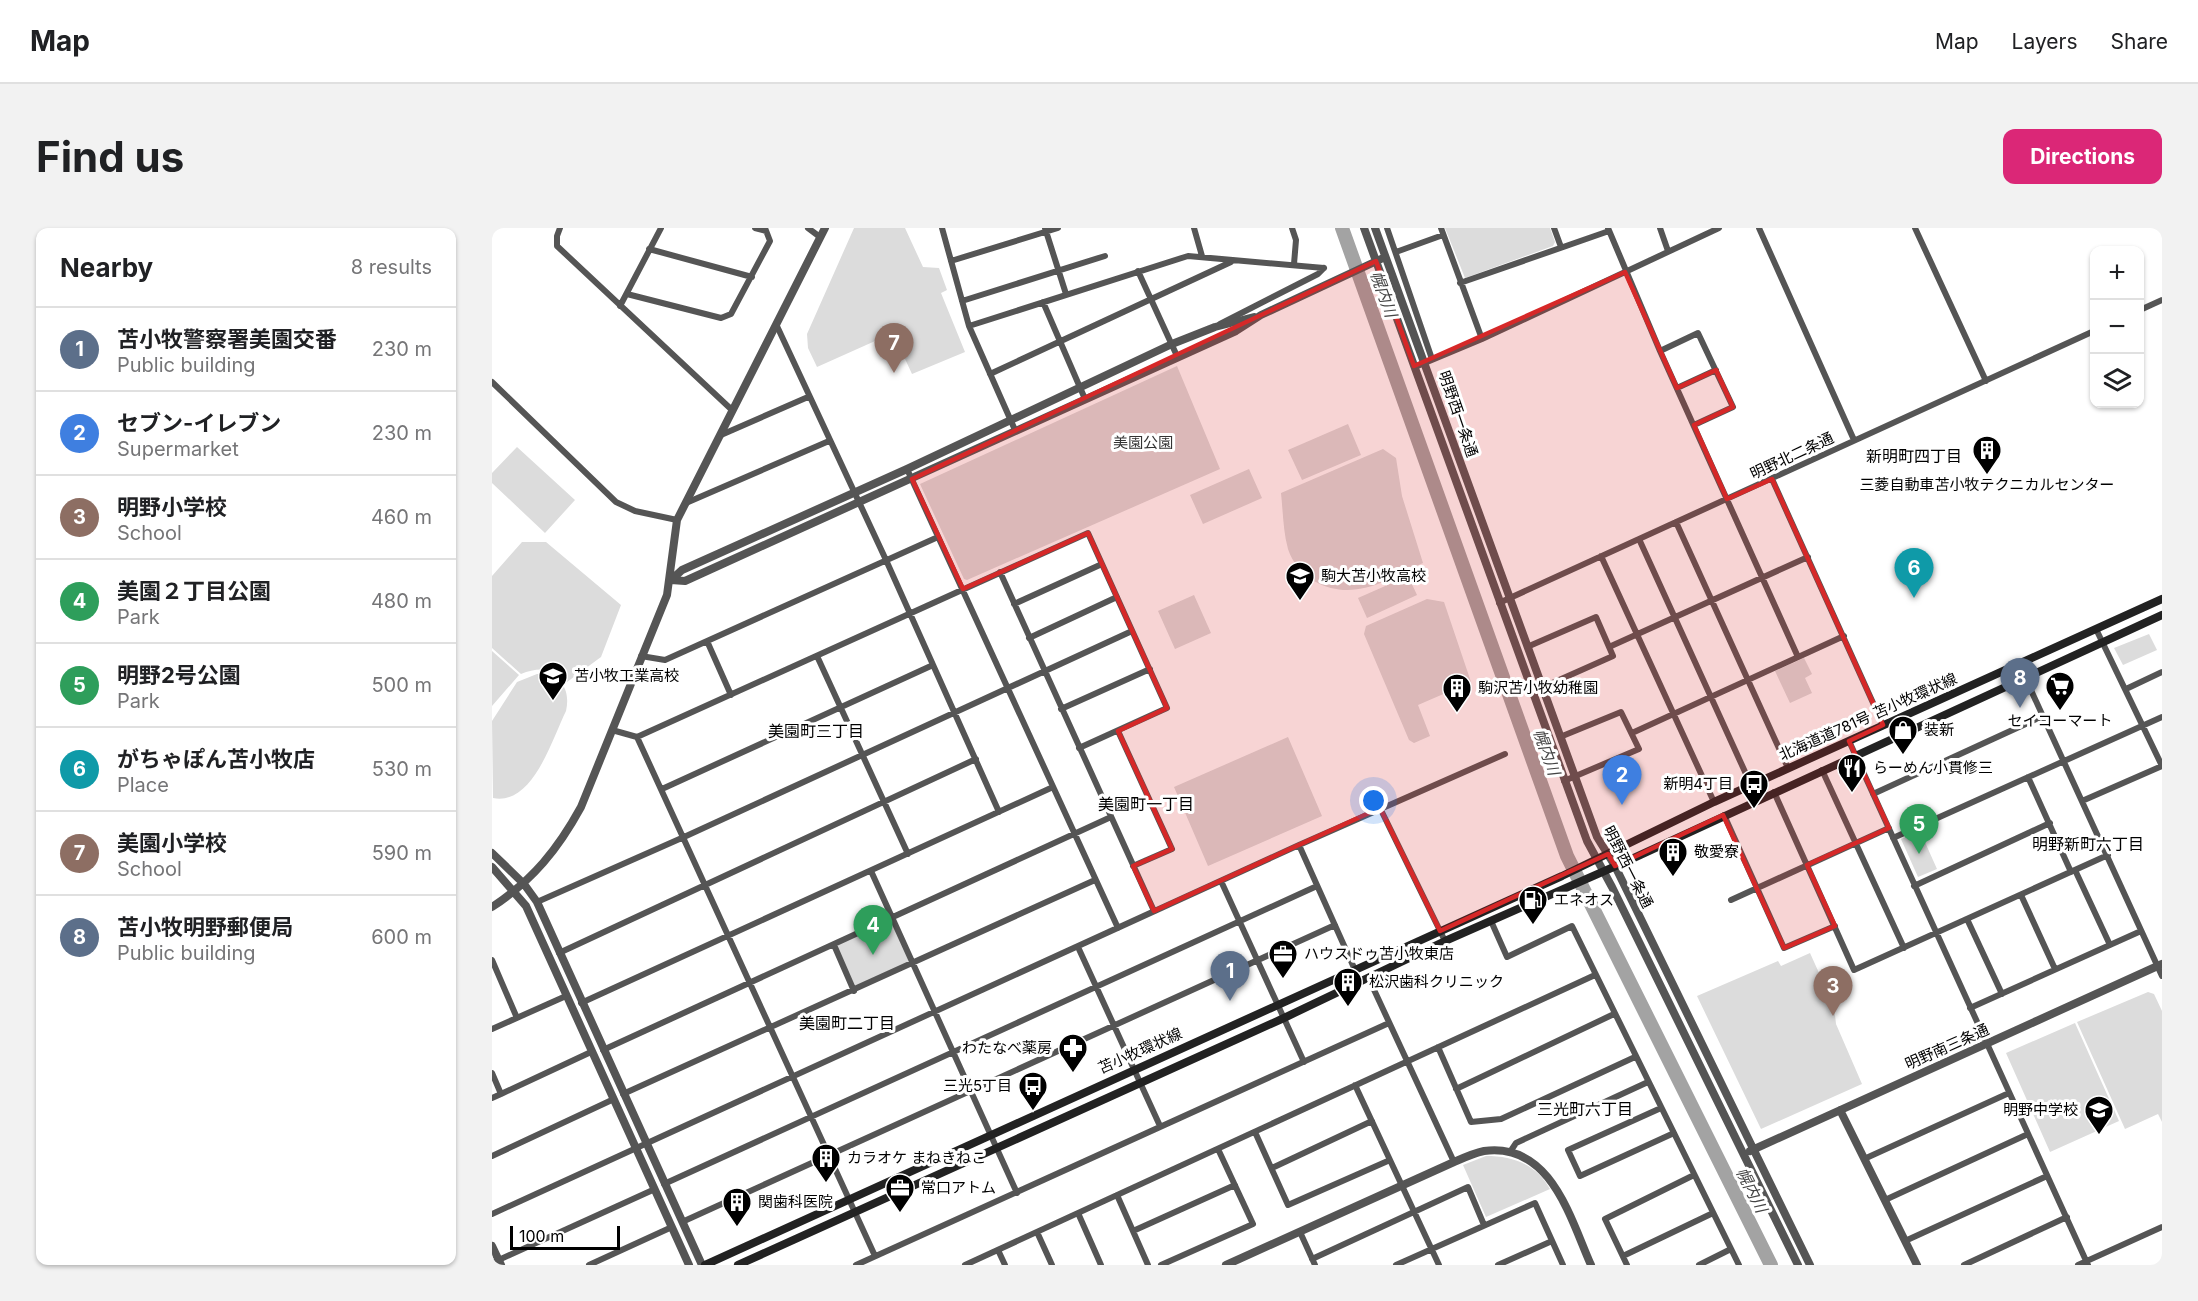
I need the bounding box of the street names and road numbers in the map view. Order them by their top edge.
street label: 明野西一条通 [1435,368,1482,459]
street label: 明野北二条通 [1747,428,1837,483]
street label: 北海道道781号 苫小牧環状線 [1776,669,1960,764]
street label: 明野西一条通 [1600,822,1657,911]
street label: 明野南三条通 [1902,1020,1992,1074]
street label: 苫小牧環状線 [1095,1024,1185,1078]

